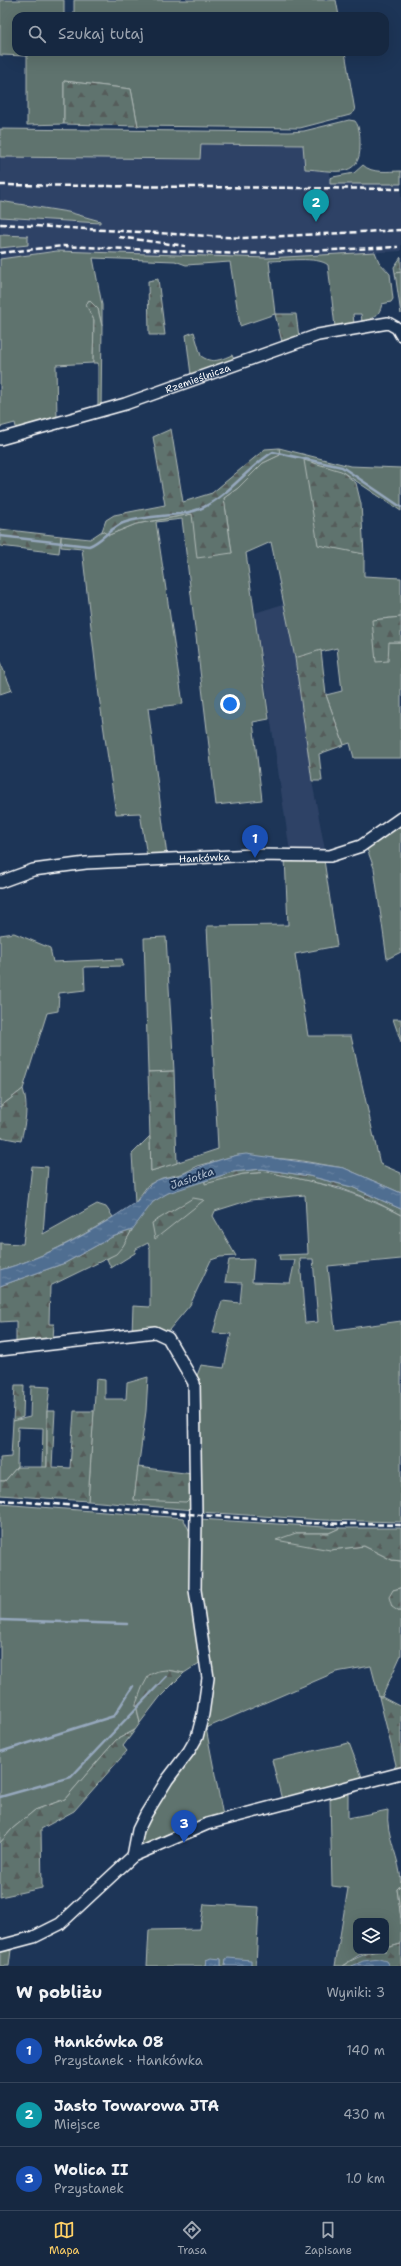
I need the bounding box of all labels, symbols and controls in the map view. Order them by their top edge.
search box [12,12,389,56]
icon: search [26,23,48,45]
text: Szukaj tutaj [58,24,144,44]
pin: 2 [303,189,329,222]
street label: Rzemieślnicza [164,361,233,396]
your location [220,694,240,714]
pin: 1 [242,825,268,858]
street label: Hankówka [178,850,231,866]
water label: Jasiołka [168,1164,216,1193]
pin: 3 [171,1810,197,1843]
map controls [353,1918,389,1954]
button: layers [353,1918,389,1954]
text: W pobliżu [16,1981,102,2003]
text: Wyniki: 3 [326,1984,385,2001]
text: Hankówka 08 [54,2032,164,2052]
text: 1 [26,2042,32,2059]
text: 140 m [346,2042,385,2059]
text: Przystanek · Hankówka [54,2052,203,2069]
text: Jasło Towarowa JTA [54,2096,219,2116]
text: 2 [24,2106,34,2123]
text: 430 m [343,2106,385,2123]
text: Miejsce [54,2116,100,2133]
text: Wolica II [54,2160,128,2180]
text: 3 [24,2170,34,2187]
text: 1.0 km [346,2170,385,2187]
text: Przystanek [54,2180,124,2197]
tab: Mapa [49,2219,79,2258]
tab: Trasa [177,2219,207,2258]
tab: Zapisane [305,2219,352,2258]

